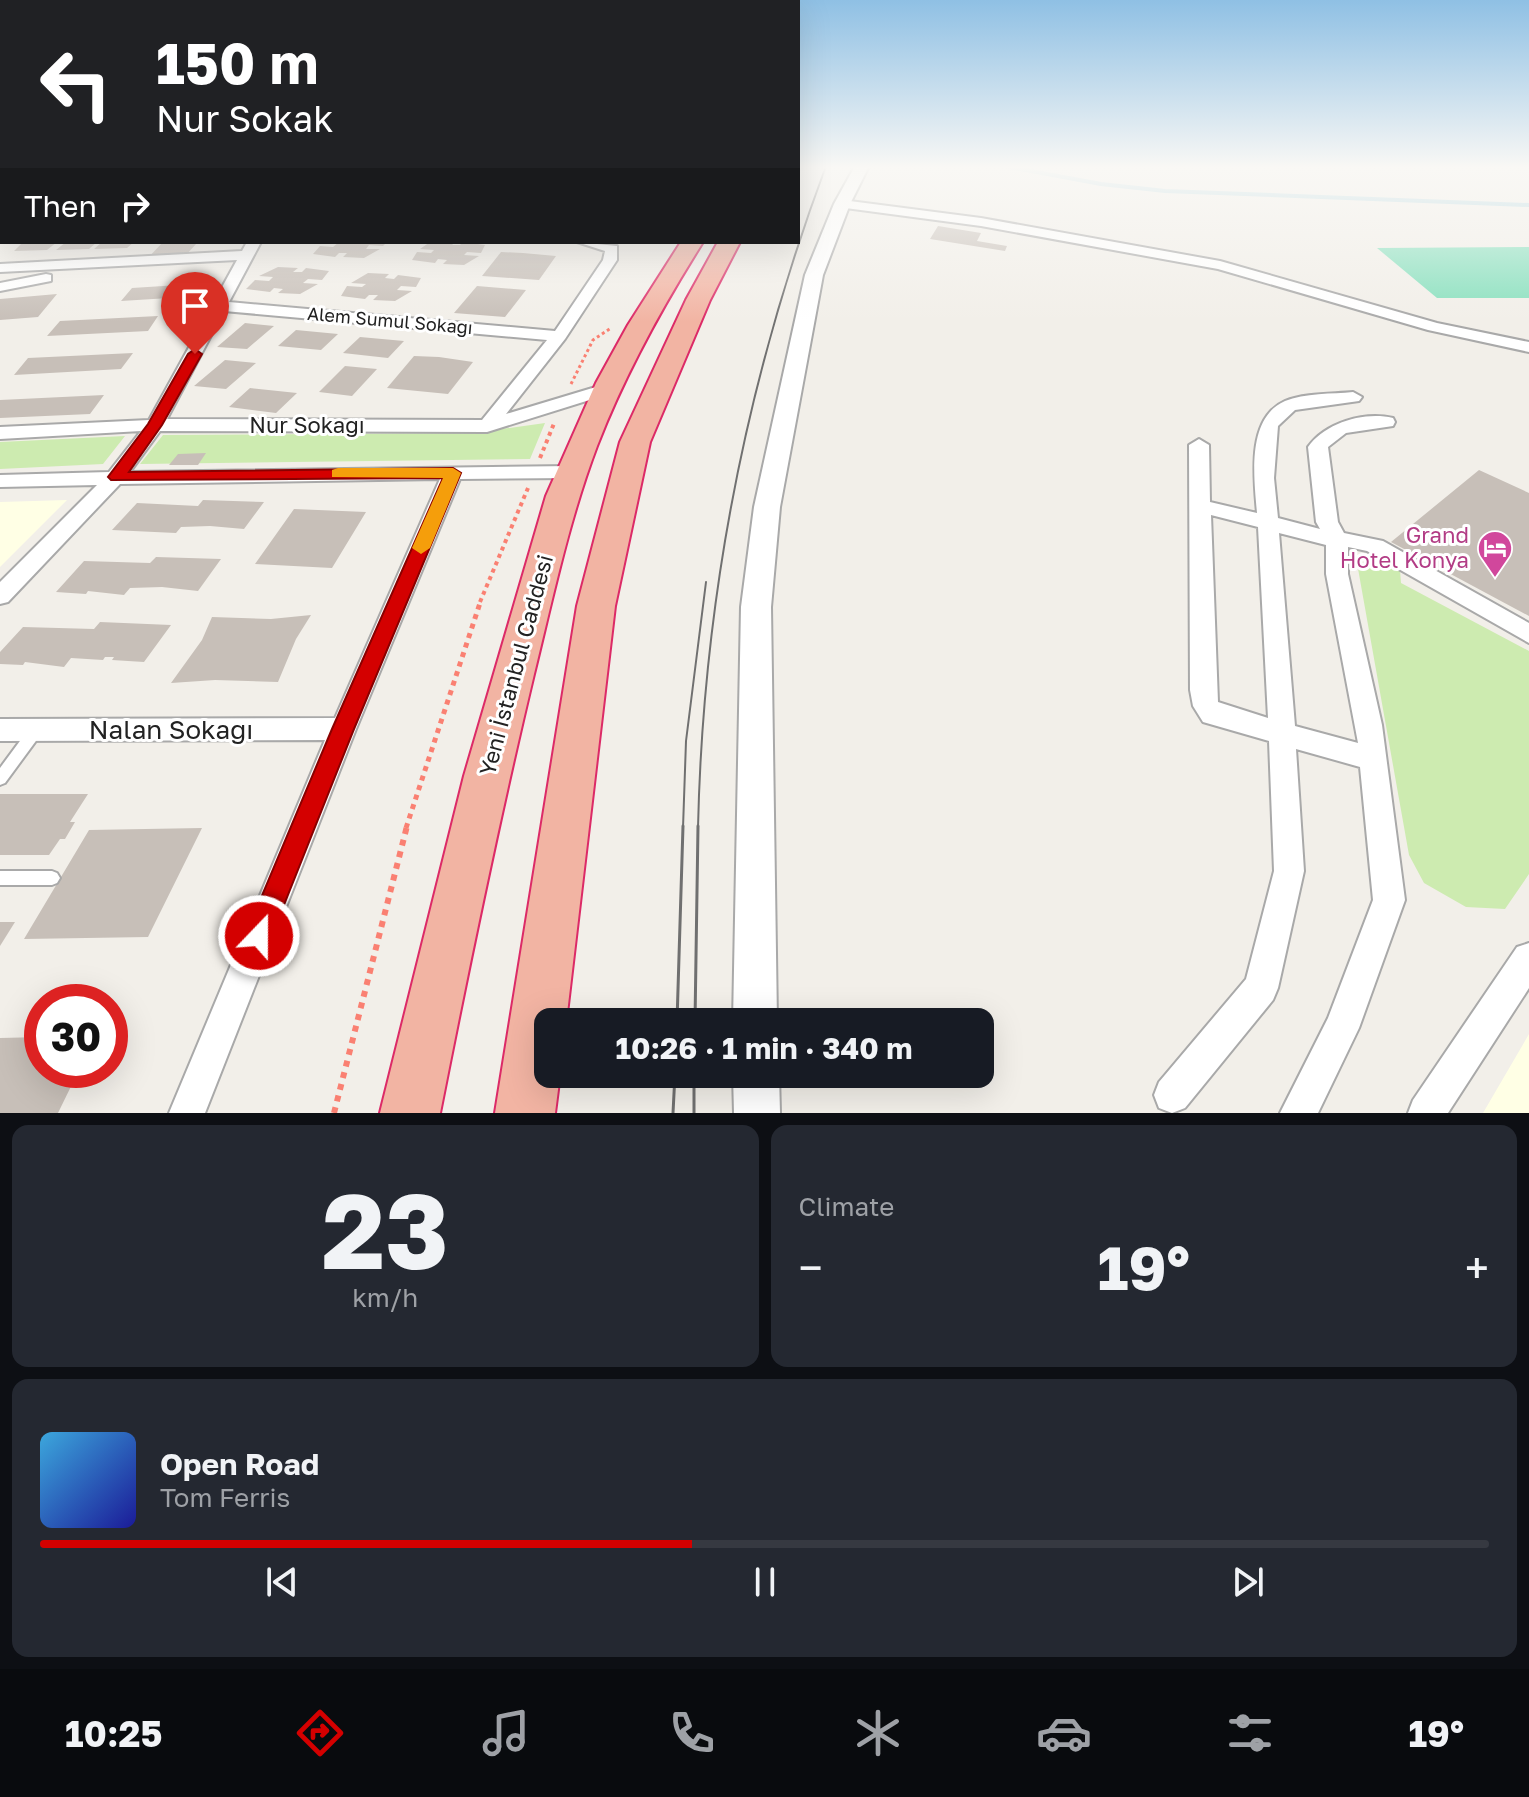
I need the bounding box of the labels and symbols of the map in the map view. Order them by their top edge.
pin [161,272,229,354]
street label: Alem Sumul Sokağı [306,302,474,338]
street label: Nur Sokağı [249,411,365,438]
place label: Grand Hotel Konya [1340,521,1469,573]
hotel icon: Grand Hotel Konya [1476,529,1514,579]
street label: Yeni İstanbul Caddesi [473,552,558,778]
street label: Nalan Sokağı [89,714,253,745]
position arrow [217,894,301,978]
speed limit sign: 30 [24,984,128,1088]

